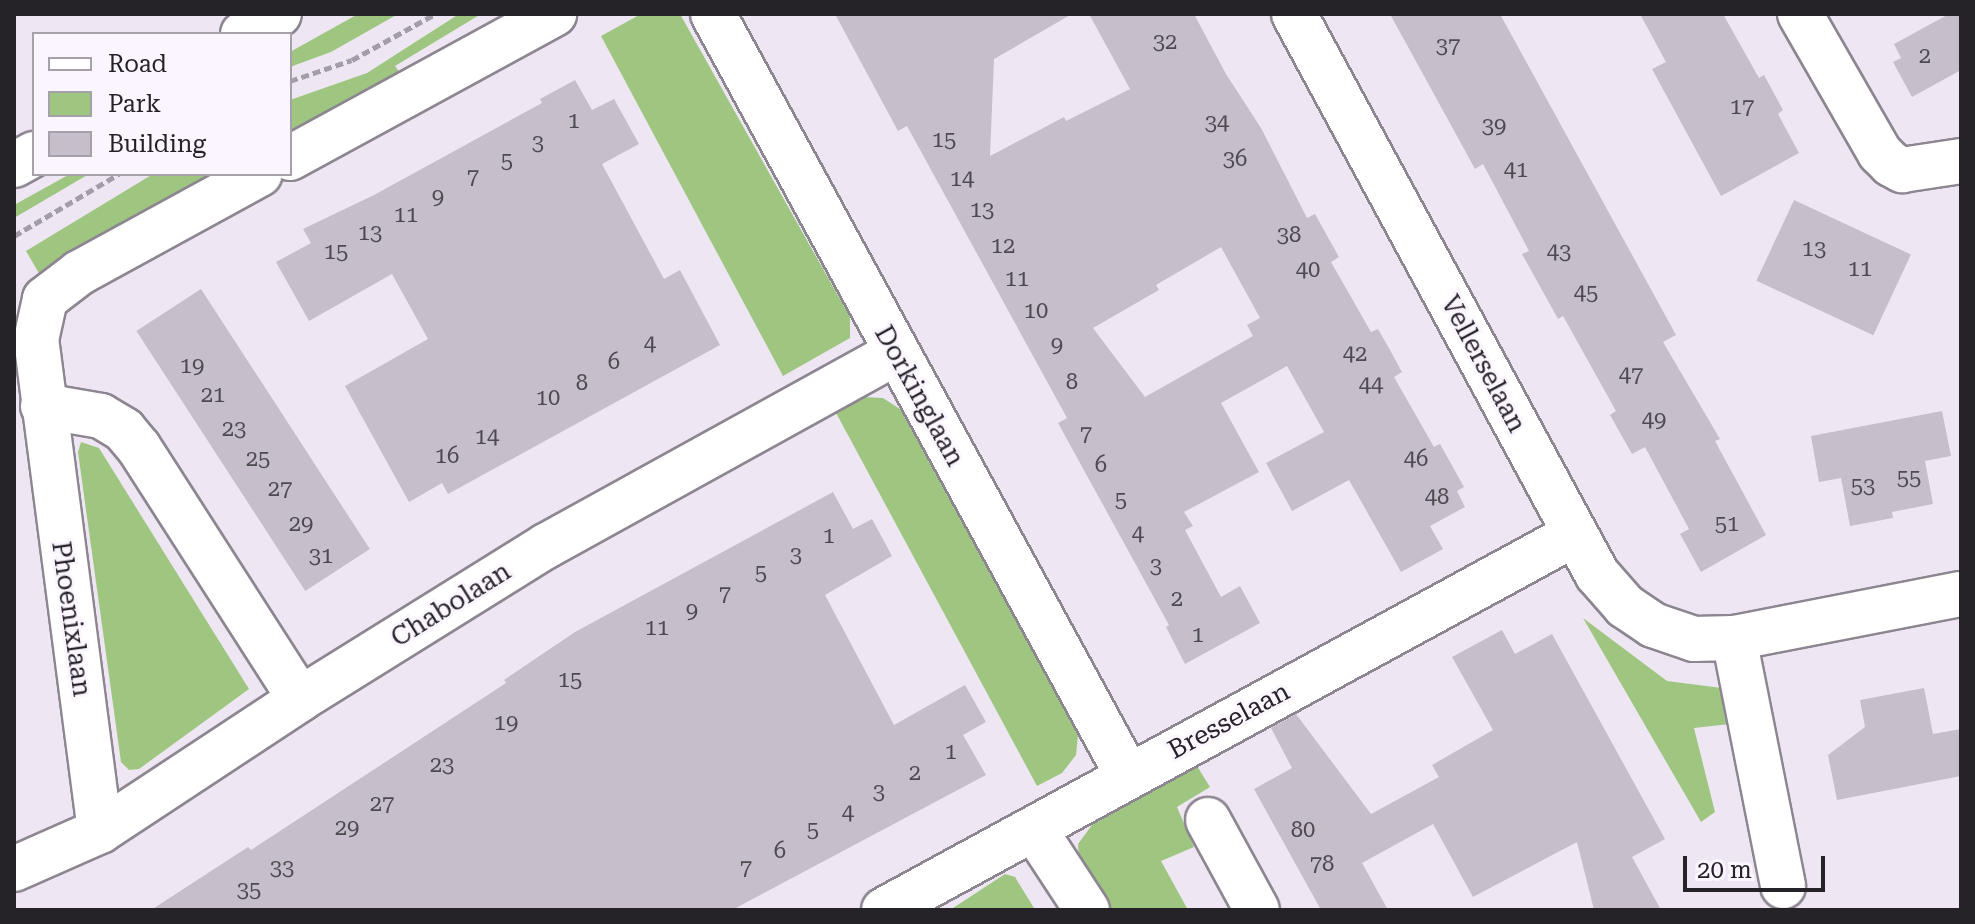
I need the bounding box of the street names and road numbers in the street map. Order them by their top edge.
street label: Vellerselaan [1434,290,1532,438]
street label: Dorkinglaan [868,320,970,472]
street label: Phoenixlaan [45,539,97,699]
street label: Chabolaan [385,556,517,654]
street label: Bresselaan [1163,676,1295,766]

